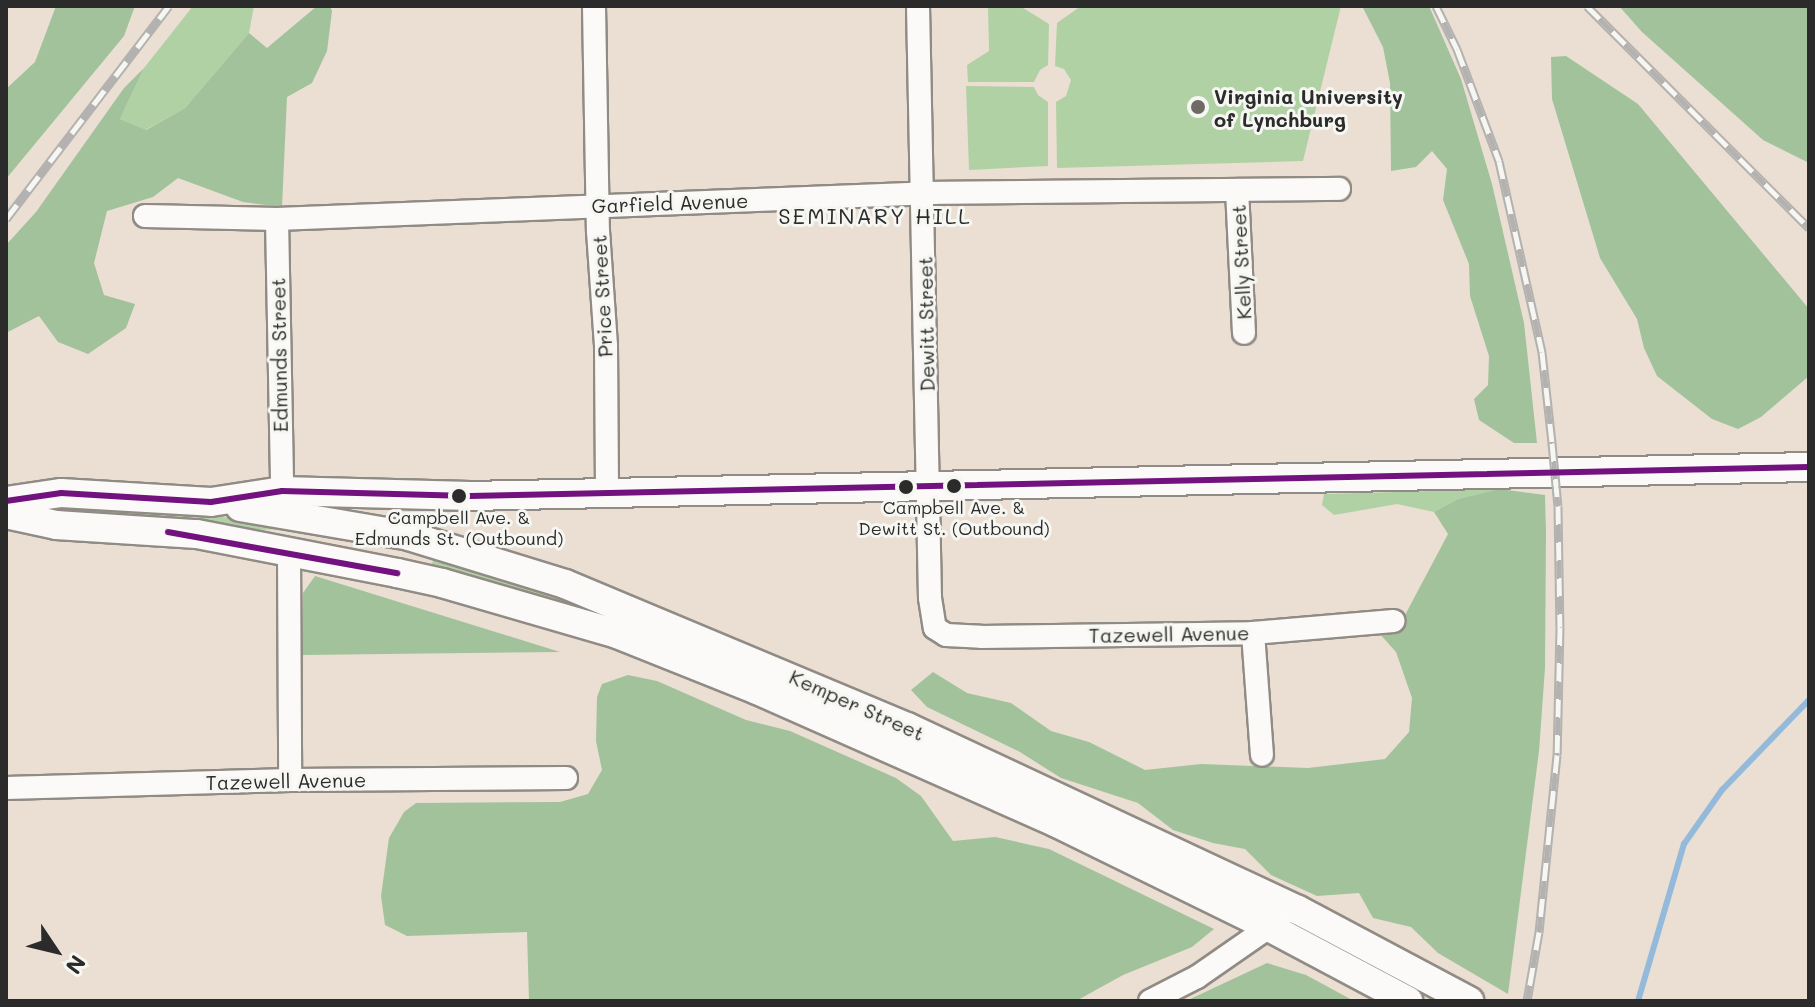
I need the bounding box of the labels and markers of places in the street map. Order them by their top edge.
place label: Virginia University of Lynchburg [1214,84,1403,131]
marker: Virginia University of Lynchburg [1189,98,1207,116]
marker: Campbell Ave. & Dewitt St. (Outbound) [946,478,962,494]
unlabelled marker [898,479,914,495]
marker: Campbell Ave. & Edmunds St. (Outbound) [451,488,467,504]
place label: Campbell Ave. & Dewitt St. (Outbound) [858,497,1050,540]
place label: Campbell Ave. & Edmunds St. (Outbound) [355,507,563,550]

